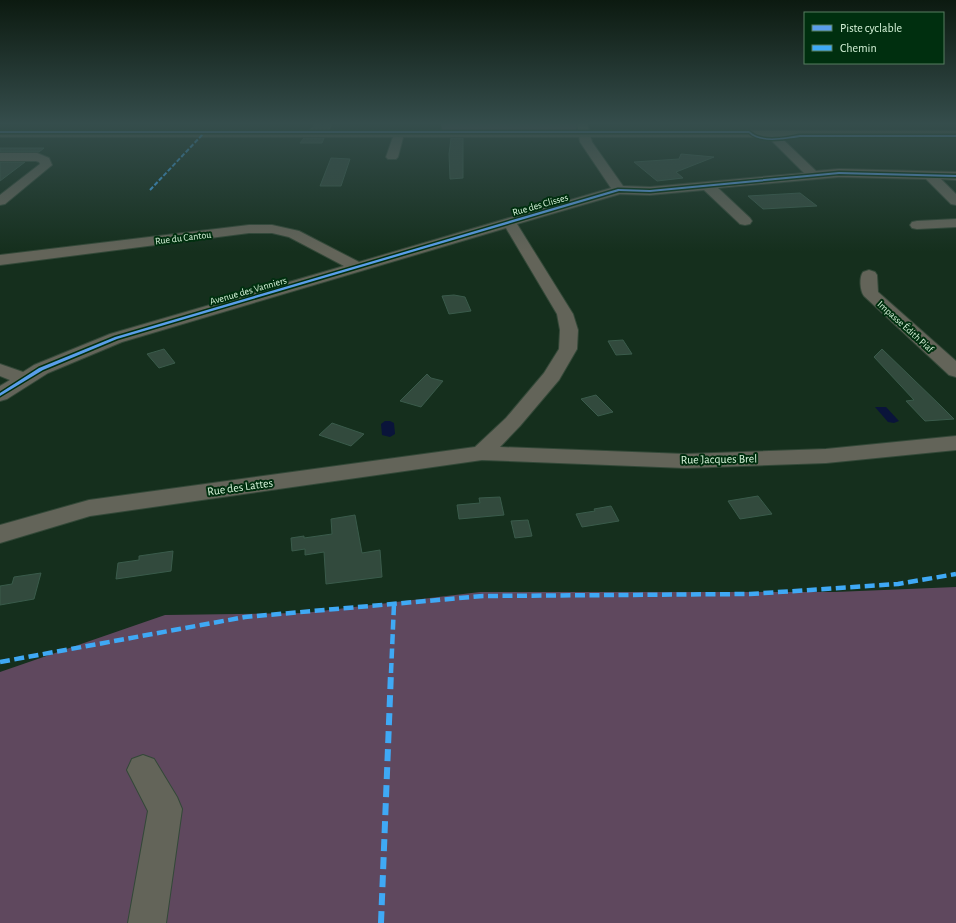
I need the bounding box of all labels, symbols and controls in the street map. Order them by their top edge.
legend [804,12,944,64]
text: Piste cyclable [840,22,902,35]
text: Chemin [840,42,877,54]
street label: Rue des Clisses [511,192,570,218]
street label: Rue du Cantou [154,230,212,246]
street label: Avenue des Vanniers [209,275,288,307]
street label: Impasse Édith Piaf [875,298,937,355]
street label: Rue Jacques Brel [681,452,757,466]
street label: Rue des Lattes [206,476,274,498]

